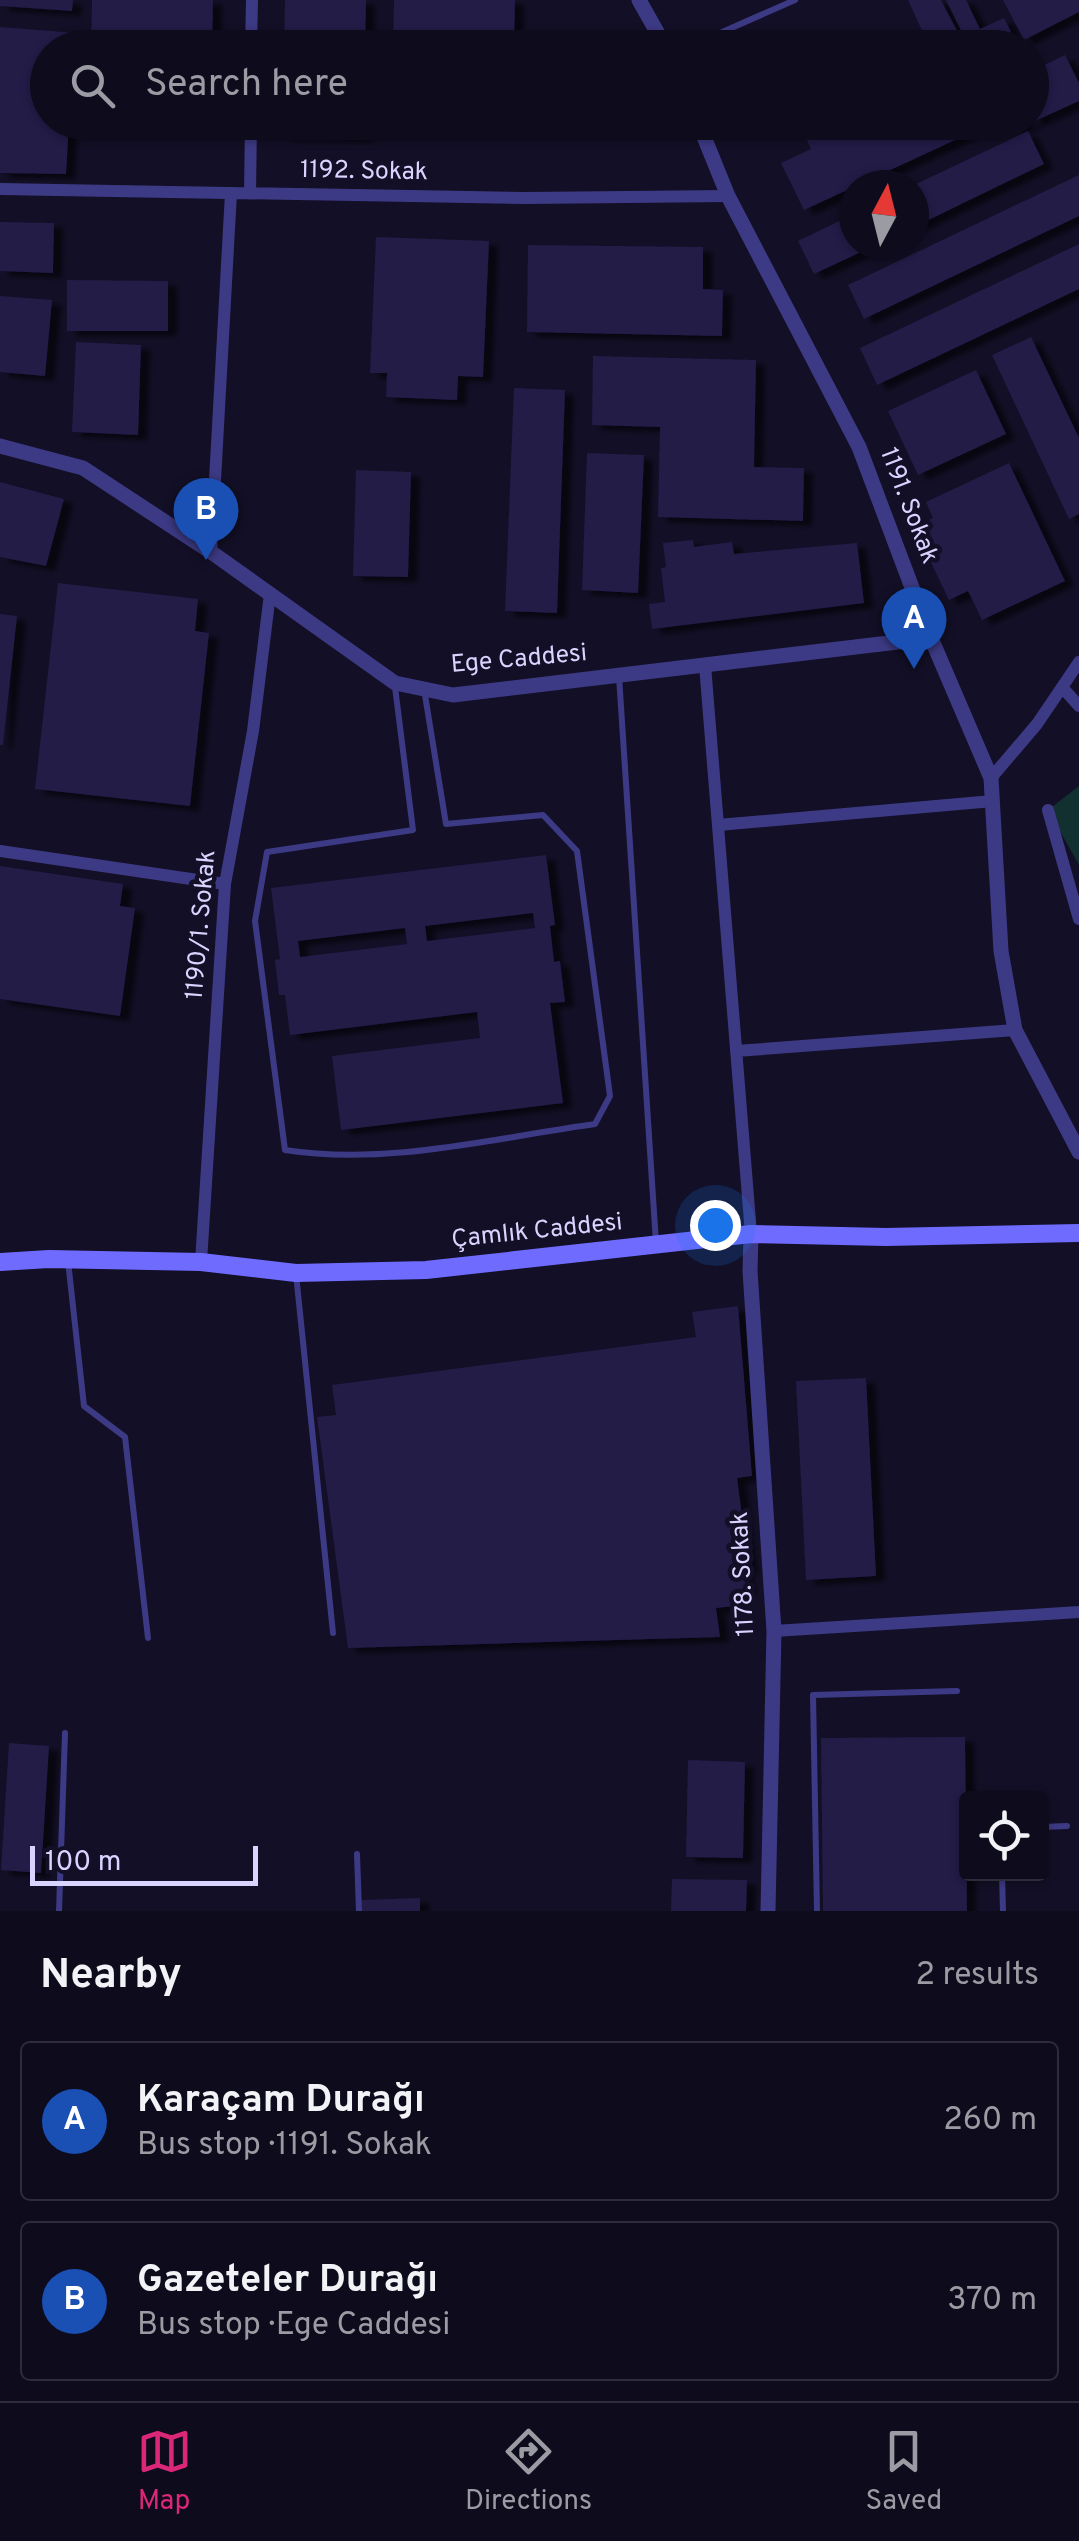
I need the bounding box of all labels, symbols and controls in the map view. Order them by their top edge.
search box [30,30,1049,140]
icon: search [65,58,120,113]
text: Search here [145,61,348,110]
street label: 1192. Sokak [300,155,428,189]
north arrow [839,170,929,260]
street label: 1191. Sokak [871,443,945,569]
pin: B [174,478,238,560]
pin: A [882,586,946,669]
street label: Ege Caddesi [450,638,588,682]
street label: 1190/1. Sokak [180,849,224,1001]
your location [690,1200,741,1251]
street label: Çamlık Caddesi [450,1207,624,1257]
street label: 1178. Sokak [725,1511,763,1637]
map controls [959,1791,1049,1881]
button: locate [959,1791,1049,1881]
scale bar [30,1841,258,1886]
text: 100 m [45,1845,121,1881]
text: Nearby [40,1950,182,2003]
text: 2 results [915,1956,1039,1996]
text: Karaçam Durağı [137,2077,425,2126]
text: A [63,2101,86,2141]
text: 260 m [943,2101,1037,2141]
text: Bus stop · 1191. Sokak [137,2126,432,2166]
text: Gazeteler Durağı [137,2257,438,2306]
text: B [63,2281,86,2321]
text: 370 m [947,2281,1037,2321]
text: Bus stop · Ege Caddesi [137,2306,450,2346]
tab: Map [137,2424,192,2520]
tab: Directions [465,2424,592,2520]
tab: Saved [865,2424,942,2520]

